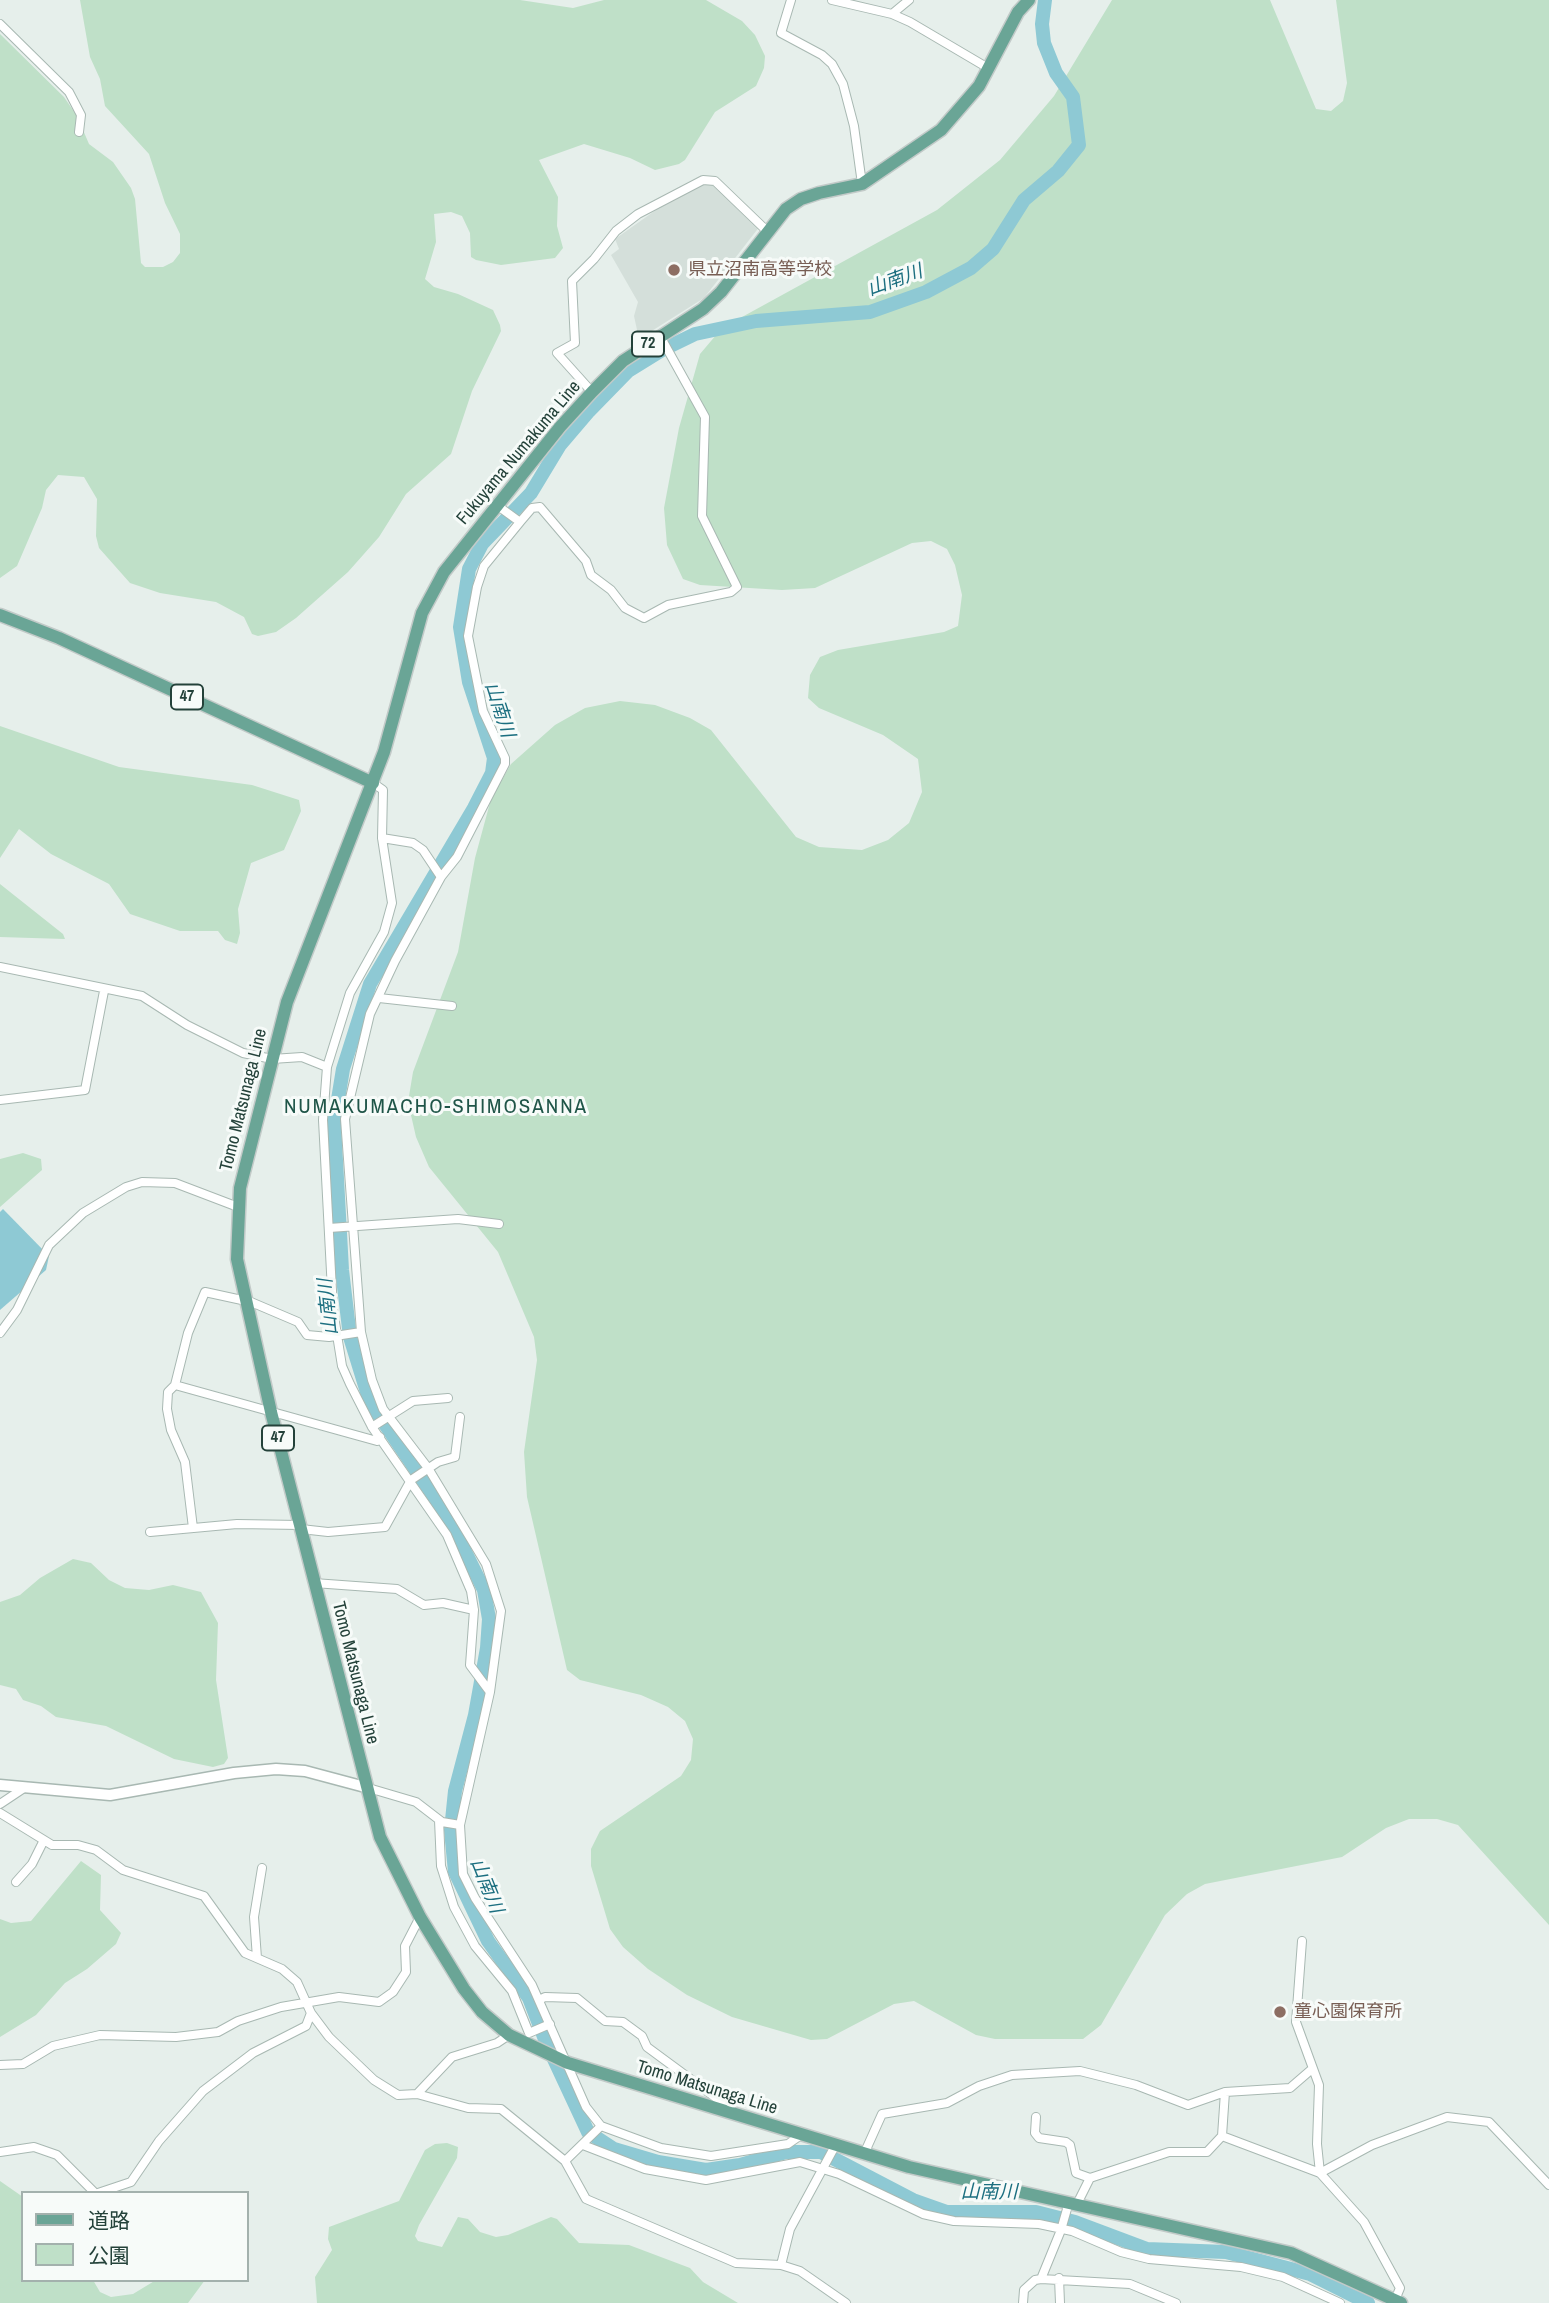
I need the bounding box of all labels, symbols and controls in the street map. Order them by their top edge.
place label: 県立沼南高等学校 [688,259,832,281]
water label: 山南川 [864,261,926,301]
marker: 県立沼南高等学校 [666,262,682,278]
road number: 72 [632,332,664,356]
street label: Fukuyama Numakuma Line [452,377,586,529]
water label: 山南川 [479,679,519,741]
road number: 47 [171,684,203,710]
street label: Tomo Matsunaga Line [216,1027,272,1173]
district label: NUMAKUMACHO-SHIMOSANNA [287,1094,585,1120]
water label: 山南川 [315,1277,343,1337]
road number: 47 [262,1426,294,1450]
street label: Tomo Matsunaga Line [327,1600,383,1746]
water label: 山南川 [465,1855,507,1917]
place label: 童心園保育所 [1294,2001,1402,2023]
marker: 童心園保育所 [1272,2004,1288,2020]
street label: Tomo Matsunaga Line [634,2056,780,2120]
water label: 山南川 [961,2182,1017,2204]
legend [21,2191,248,2282]
text: 道路 [88,2206,130,2235]
text: 公園 [88,2241,130,2270]

